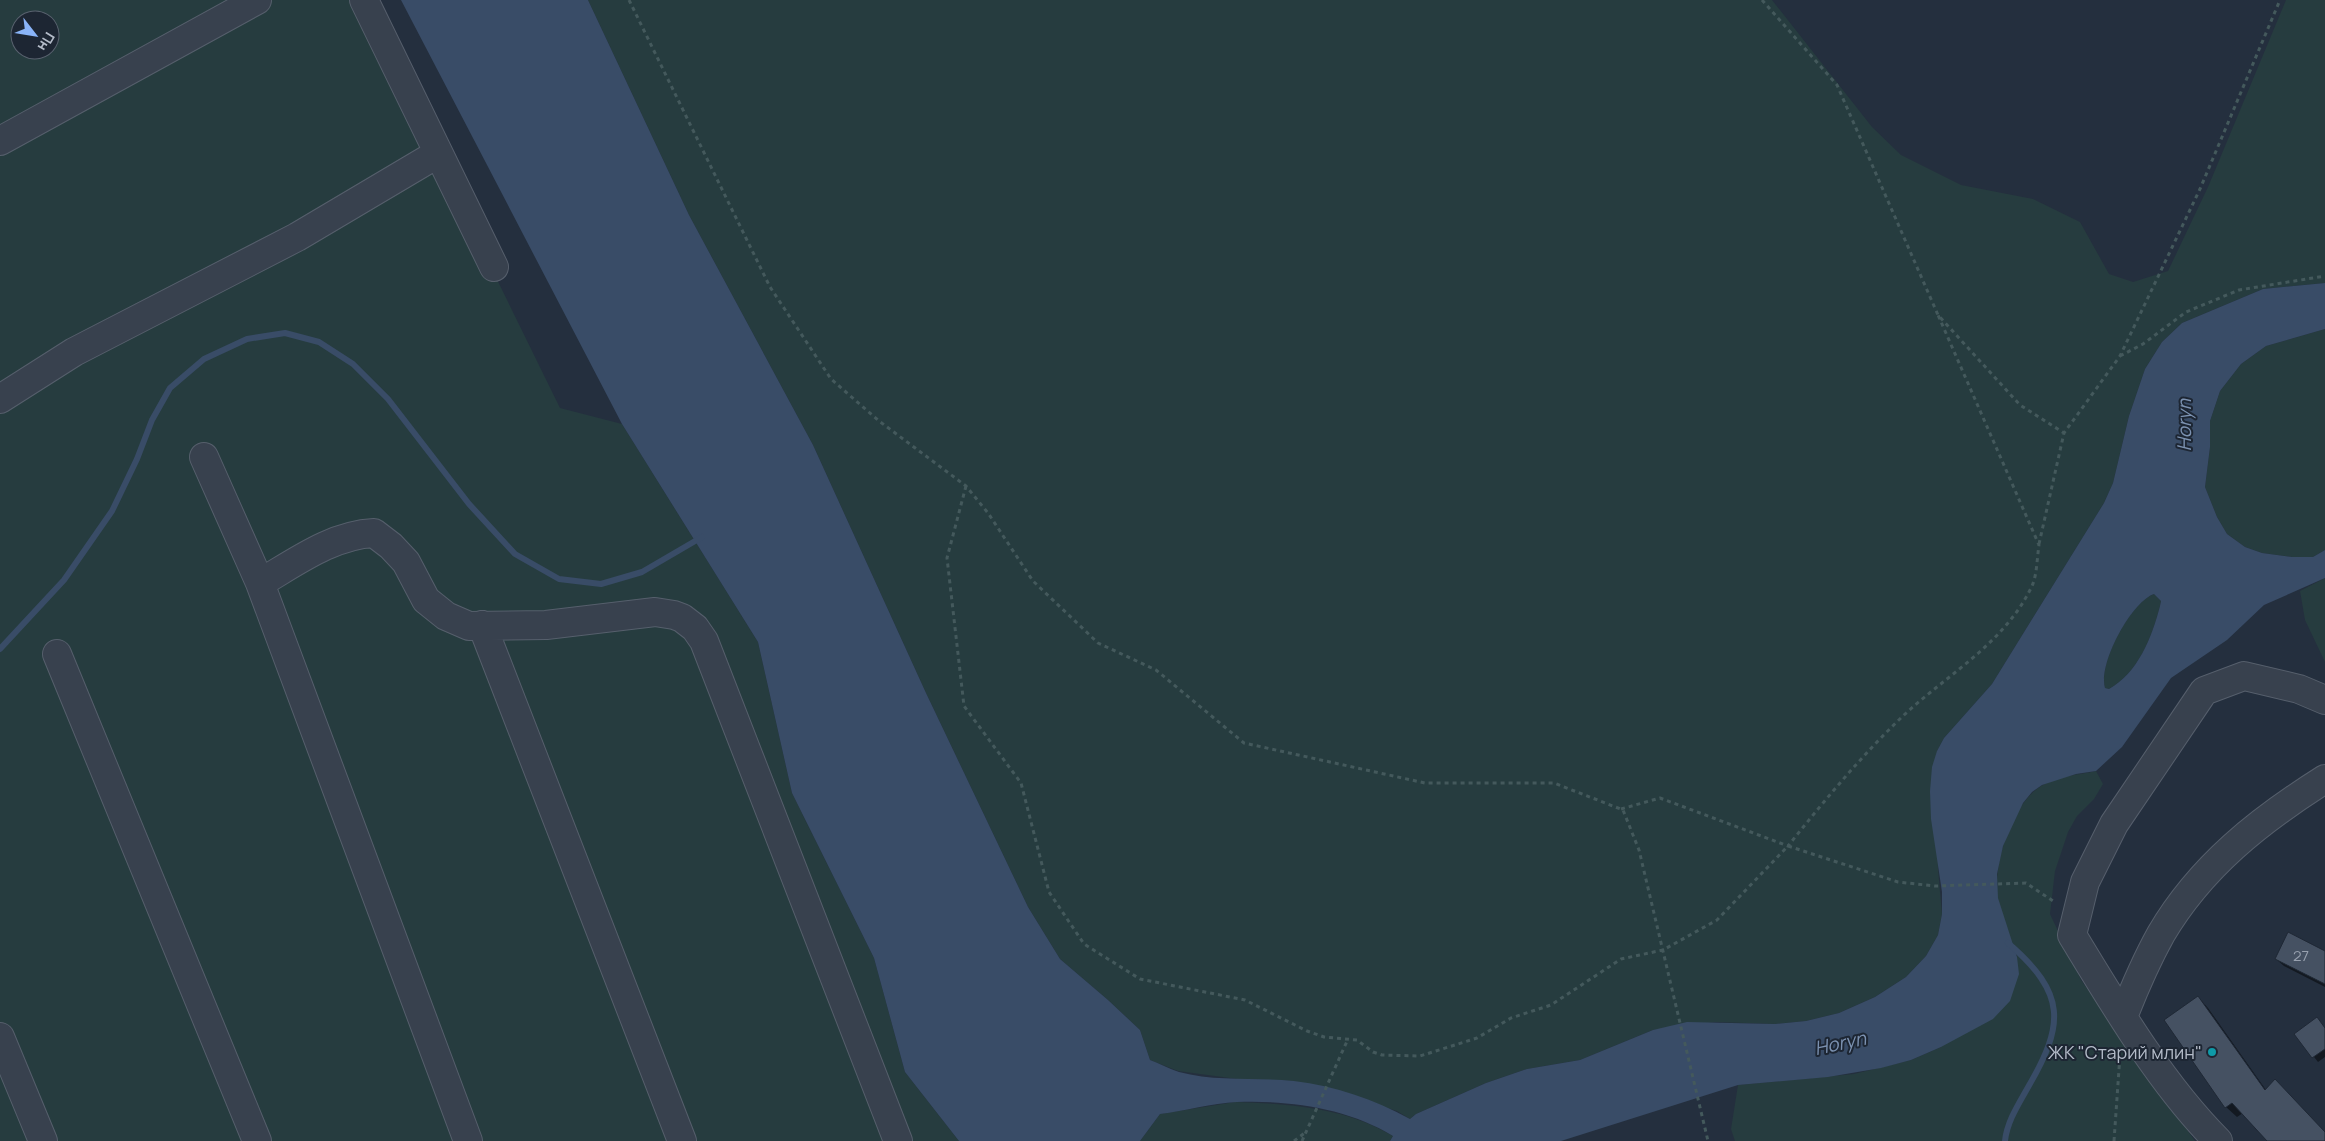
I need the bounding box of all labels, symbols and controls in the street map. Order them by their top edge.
north arrow [10,10,60,60]
text: Пн [34,29,60,55]
water label: Horyn [2171,398,2197,451]
house number: 27 [2293,945,2309,966]
water label: Horyn [1812,1025,1869,1061]
place label: ЖК "Старий млин" [2048,1040,2202,1064]
marker: ЖК "Старий млин" [2206,1046,2218,1058]

